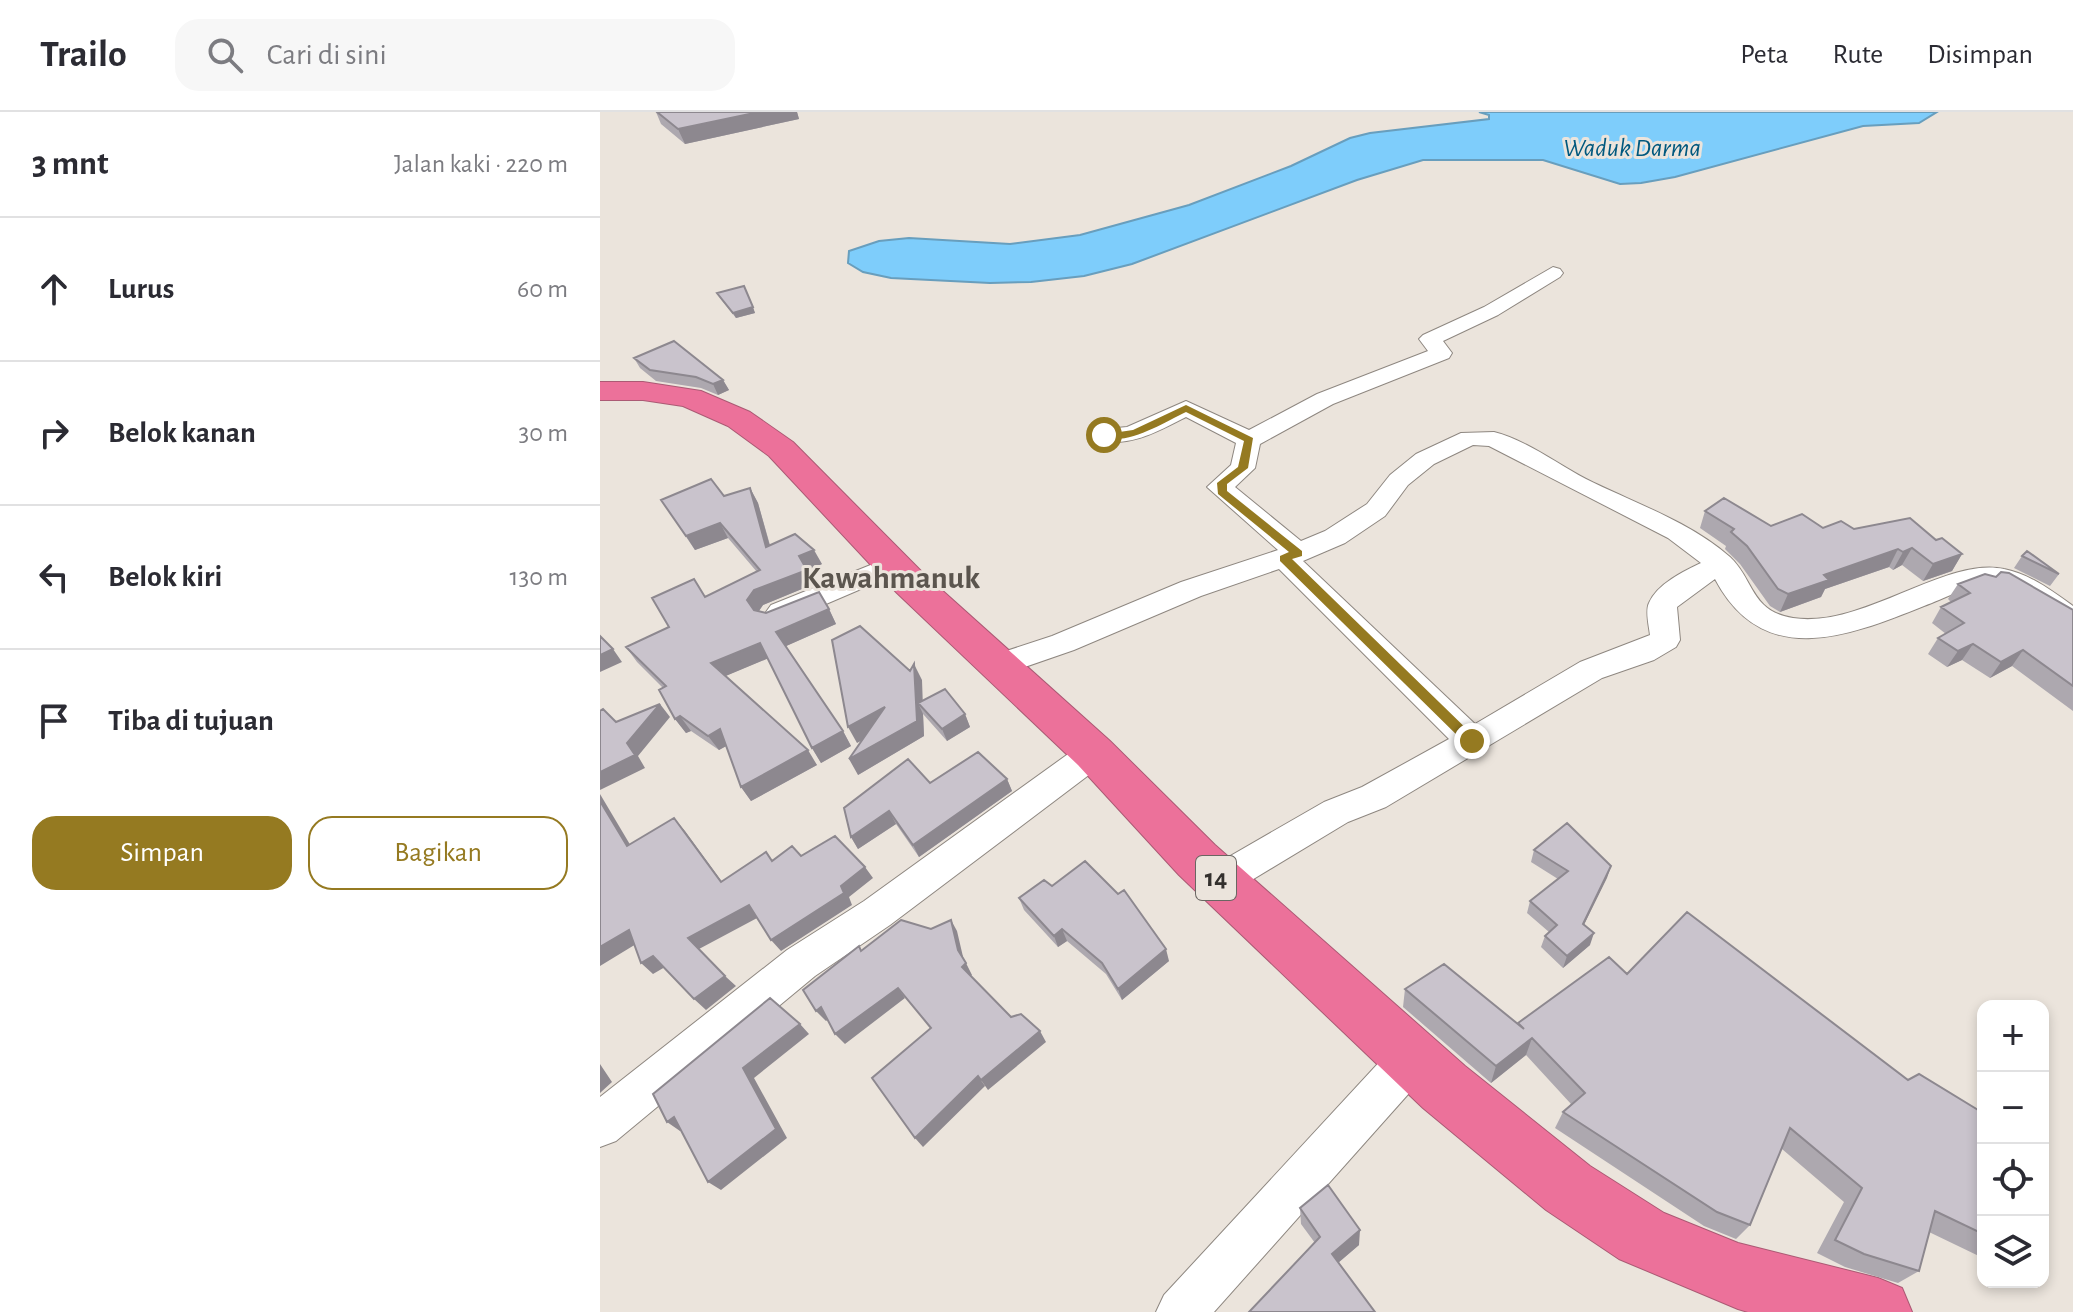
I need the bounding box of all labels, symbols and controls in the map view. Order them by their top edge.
search box [175,19,735,91]
icon: search [203,33,247,77]
text: Trailo [40,36,127,74]
text: Cari di sini [267,40,387,70]
text: Peta [1740,41,1789,69]
text: Rute [1833,41,1883,69]
text: Disimpan [1927,41,2033,69]
water label: Waduk Darma [1563,135,1701,161]
text: 3 mnt [32,147,109,181]
text: Jalan kaki · 220 m [394,151,568,177]
icon: ahead [32,267,76,311]
text: Lurus [108,274,174,304]
text: 60 m [517,276,568,302]
icon: right [32,411,76,455]
route start [1086,417,1122,453]
text: Belok kanan [108,418,256,448]
text: 30 m [518,420,568,446]
icon: left [32,555,76,599]
text: Belok kiri [108,562,222,592]
district label: Kawahmanuk [802,562,980,594]
text: 130 m [510,564,568,590]
icon: arrive [32,699,76,743]
text: Tiba di tujuan [108,706,274,736]
route end [1454,723,1490,759]
button: Simpan [32,816,292,890]
button: Bagikan [308,816,568,890]
road number: 14 [1196,856,1236,900]
map controls [1977,1000,2049,1288]
button: + [1977,1000,2049,1072]
button: − [1977,1072,2049,1144]
button: locate [1977,1144,2049,1216]
button: layers [1977,1216,2049,1288]

